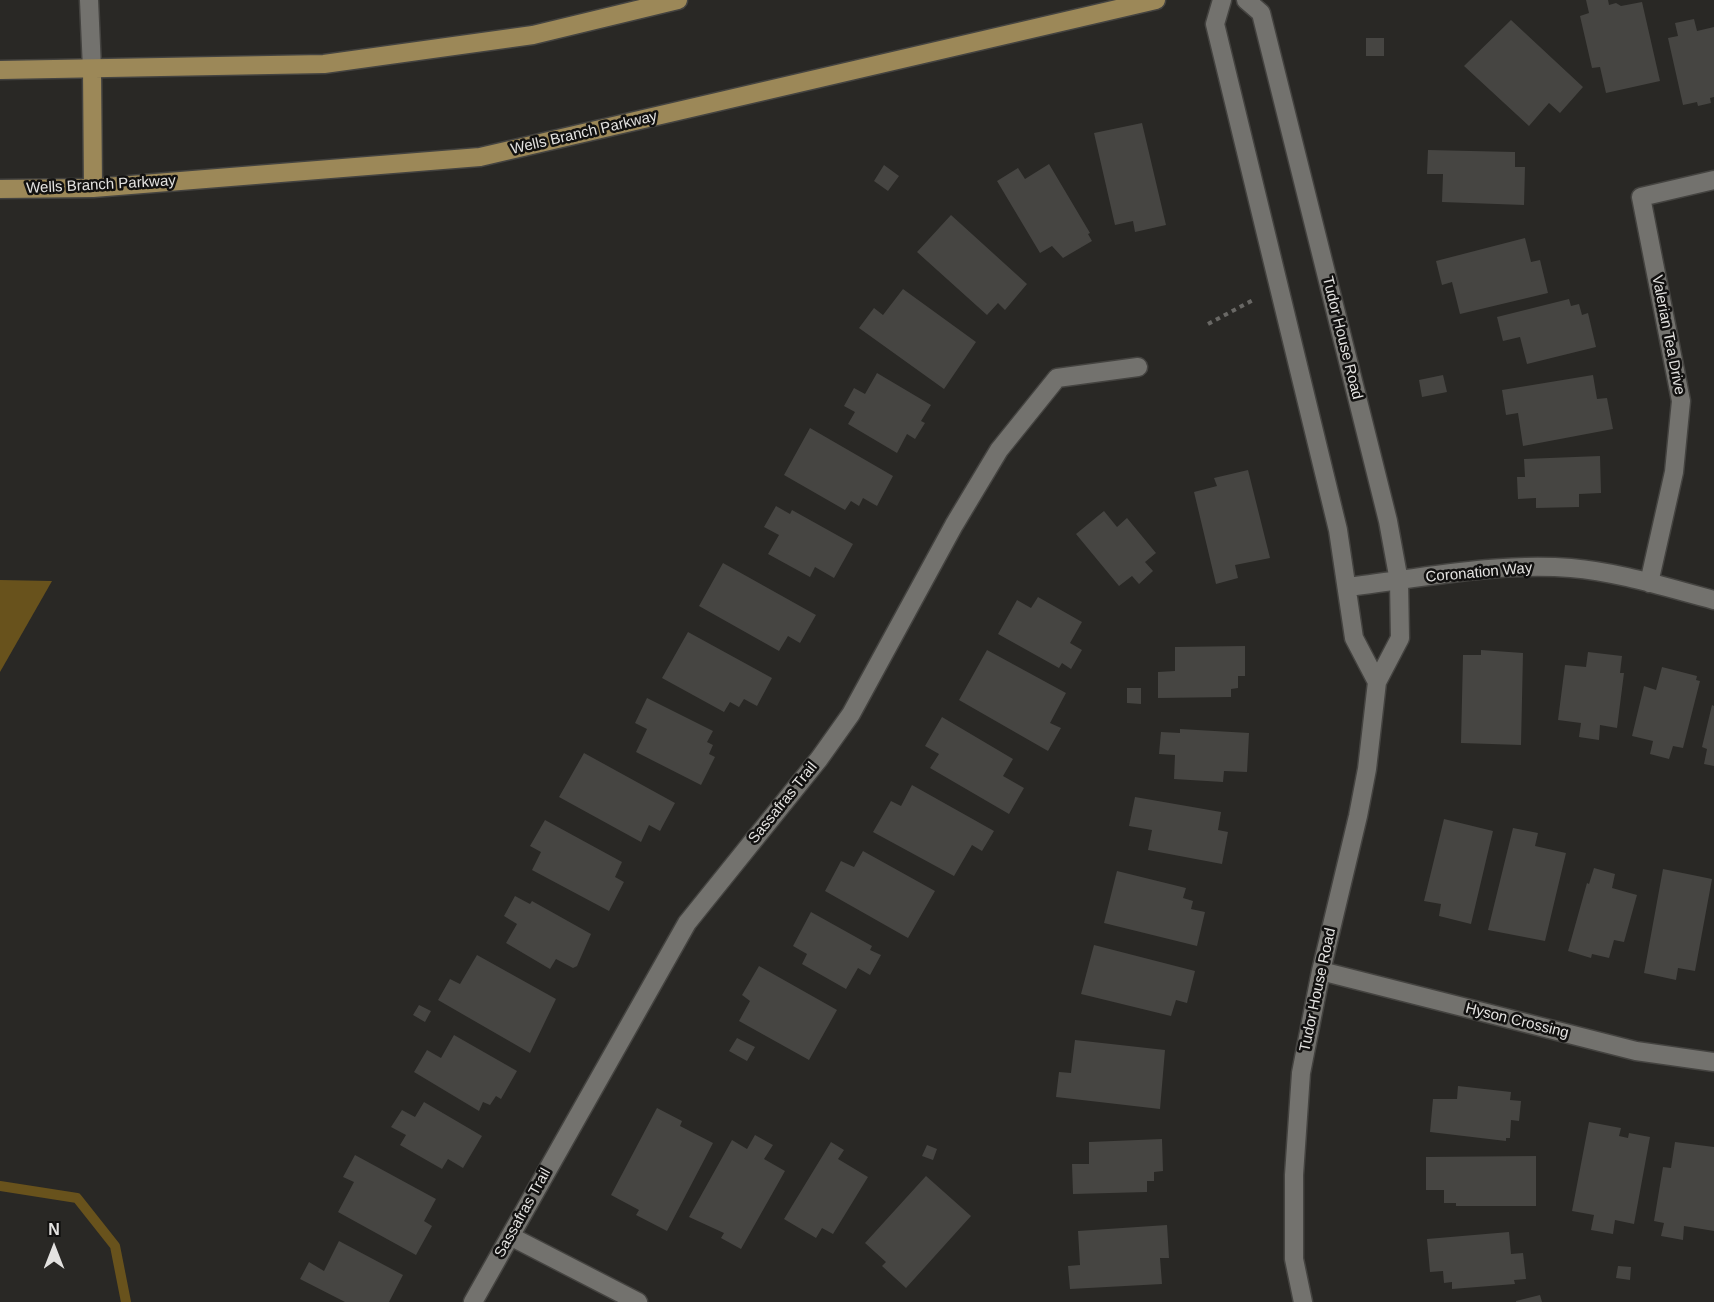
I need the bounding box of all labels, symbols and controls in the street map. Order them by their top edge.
street label: Wells Branch Parkway [509,107,659,159]
street label: Wells Branch Parkway [26,172,176,198]
street label: Valerian Tea Drive [1648,274,1688,396]
street label: Tudor House Road [1318,275,1366,401]
street label: Coronation Way [1425,559,1533,587]
street label: Sassafras Trail [745,759,821,847]
street label: Tudor House Road [1296,926,1340,1054]
street label: Hyson Crossing [1463,999,1571,1043]
street label: Sassafras Trail [491,1165,555,1261]
north arrow [24,1218,84,1278]
text: N [48,1221,60,1238]

